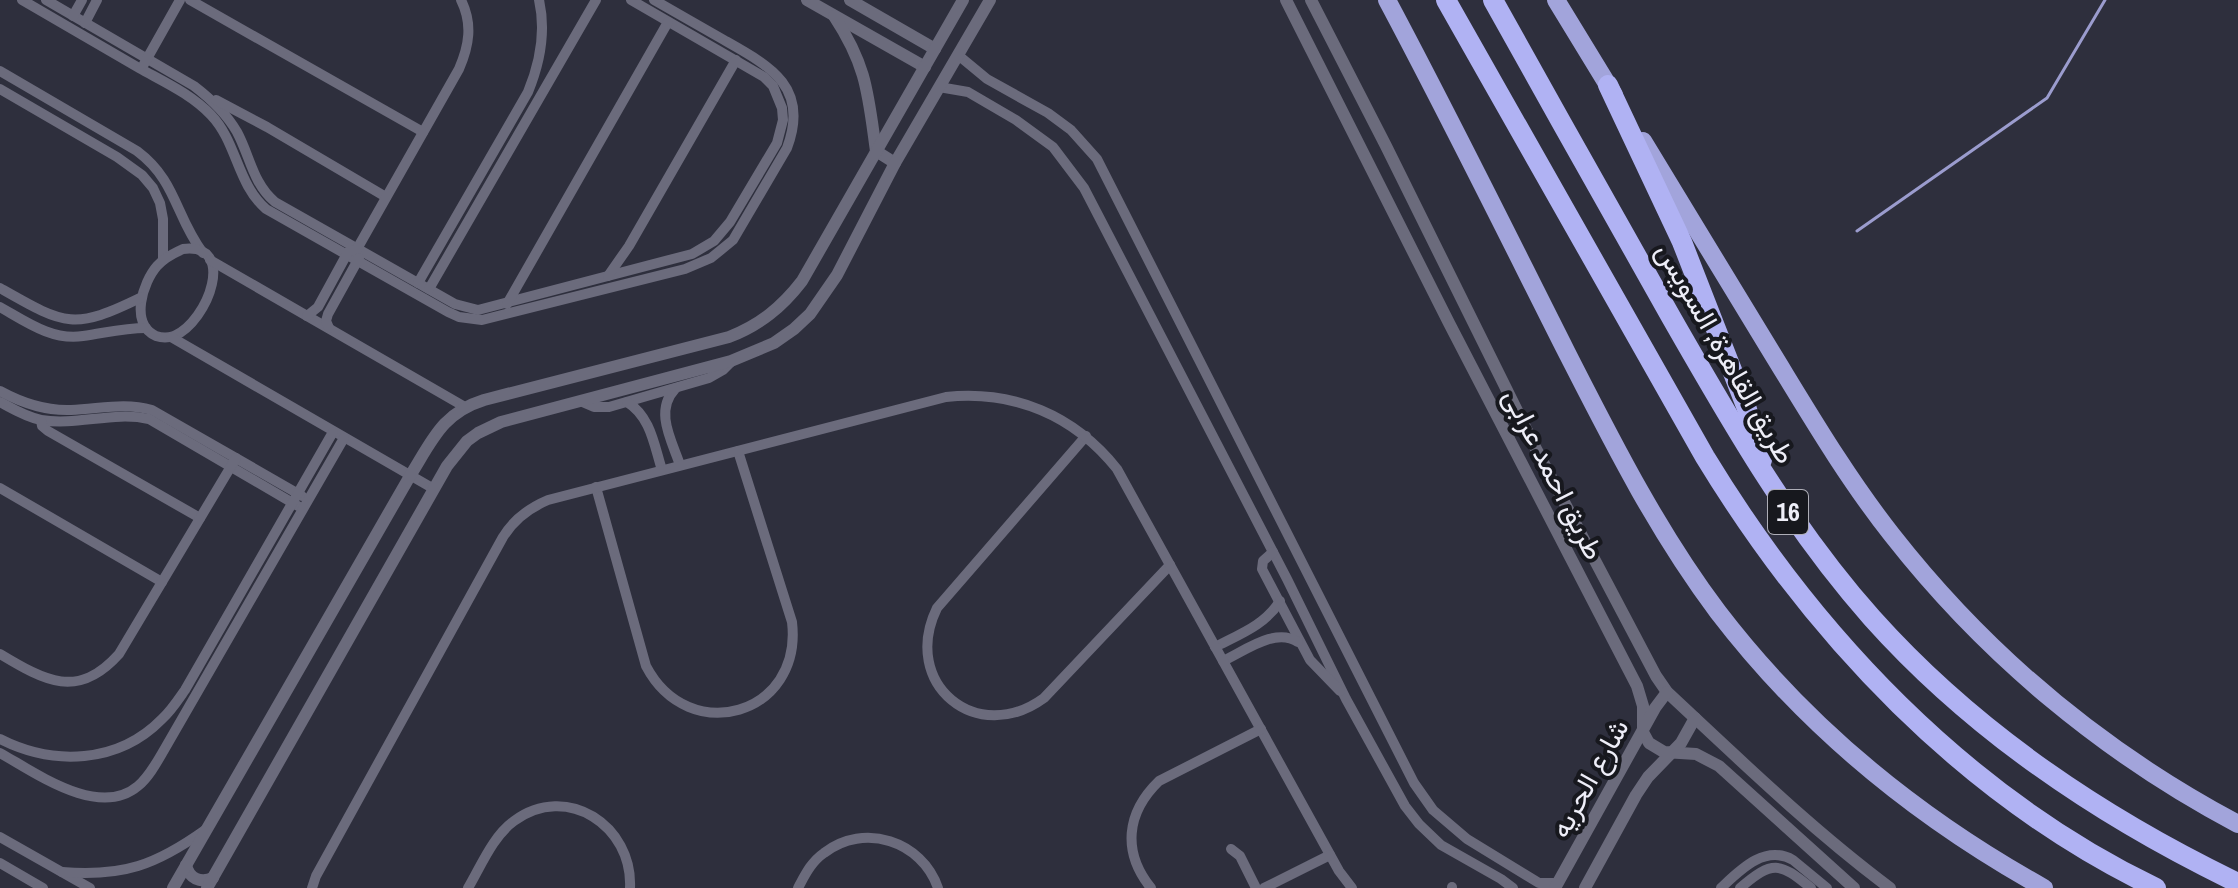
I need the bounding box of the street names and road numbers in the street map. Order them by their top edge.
street label: طريق القاهرة, السويس [1647,235,1805,471]
street label: طريق احمد عرابى [1495,382,1613,566]
road number: 16 [1768,490,1808,534]
street label: شارع الحريه [1541,712,1637,844]

